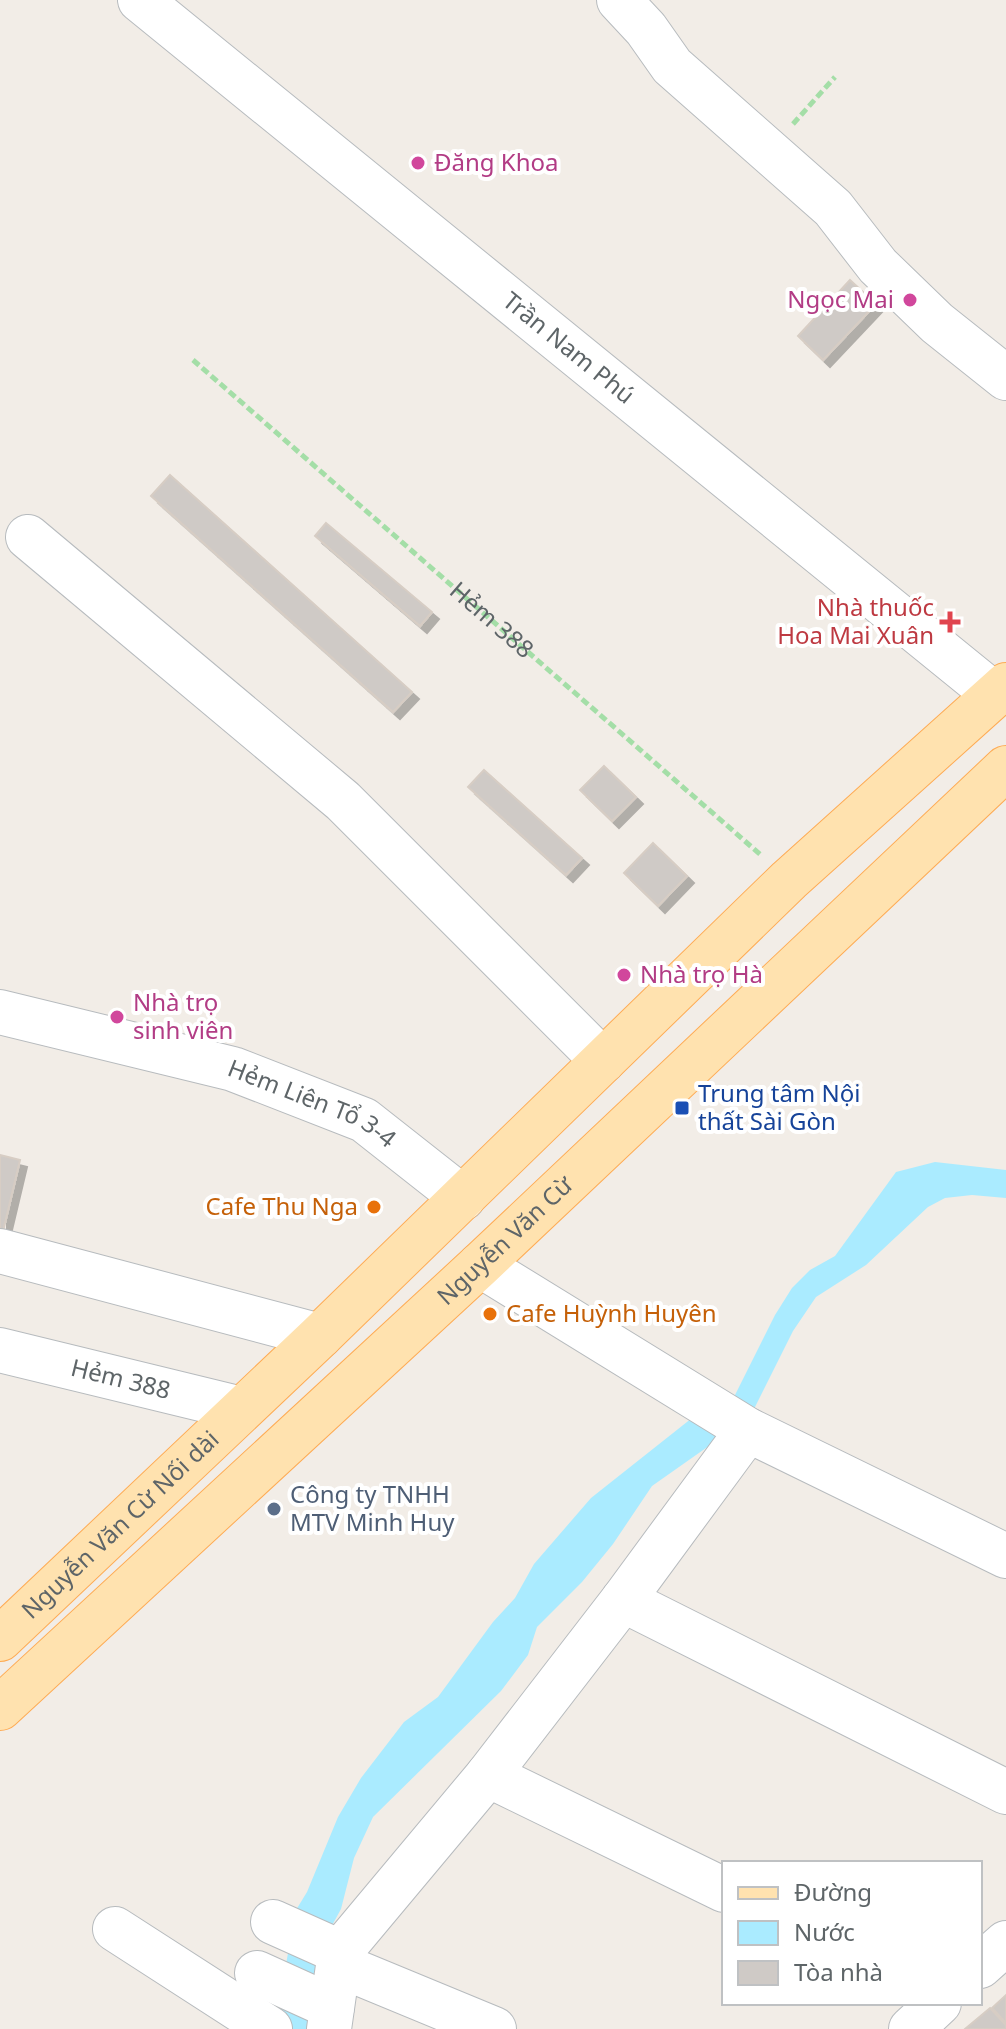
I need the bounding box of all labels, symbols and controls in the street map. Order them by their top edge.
place label: Đăng Khoa [434,145,559,178]
marker: Đăng Khoa [409,154,427,172]
place label: Ngọc Mai [787,282,894,315]
street label: Trần Nam Phú [496,284,642,411]
marker: Ngọc Mai [901,291,919,309]
street label: Hẻm 388 [443,573,541,665]
place label: Nhà thuốc Hoa Mai Xuân [777,590,934,651]
marker: Nhà thuốc Hoa Mai Xuân [941,613,959,631]
place label: Nhà trọ Hà [640,957,763,990]
marker: Nhà trọ Hà [615,966,633,984]
place label: Nhà trọ sinh viên [133,985,233,1046]
marker: Nhà trọ sinh viên [108,1008,126,1026]
street label: Hẻm Liên Tổ 3-4 [223,1051,404,1154]
place label: Trung tâm Nội thất Sài Gòn [698,1076,860,1137]
marker: Trung tâm Nội thất Sài Gòn [673,1099,691,1117]
street label: Nguyễn Văn Cừ [429,1167,580,1312]
place label: Cafe Thu Nga [206,1189,358,1222]
marker: Cafe Thu Nga [365,1198,383,1216]
place label: Cafe Huỳnh Huyên [506,1296,717,1329]
marker: Cafe Huỳnh Huyên [481,1305,499,1323]
street label: Hẻm 388 [68,1350,174,1406]
street label: Nguyễn Văn Cừ Nối dài [14,1422,225,1625]
place label: Công ty TNHH MTV Minh Huy [290,1477,455,1538]
marker: Công ty TNHH MTV Minh Huy [265,1500,283,1518]
legend [722,1861,982,2005]
text: Đường [794,1875,872,1908]
text: Nước [794,1915,855,1948]
text: Tòa nhà [794,1955,883,1988]

